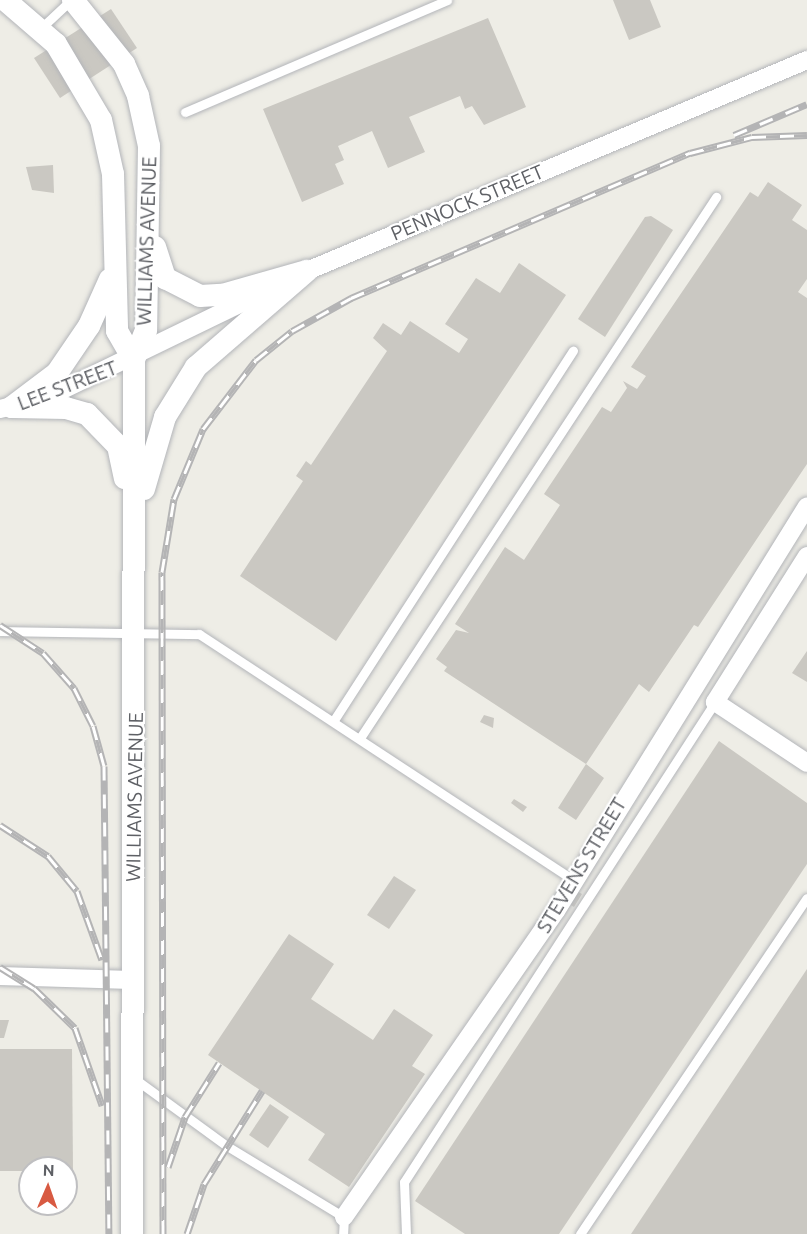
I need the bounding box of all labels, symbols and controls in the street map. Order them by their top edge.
street label: WILLIAMS AVENUE [131,156,161,326]
street label: PENNOCK STREET [387,159,547,245]
street label: LEE STREET [14,355,120,415]
street label: WILLIAMS AVENUE [121,712,147,882]
street label: STEVENS STREET [531,793,631,937]
north arrow [18,1156,78,1216]
text: N [42,1161,55,1179]

